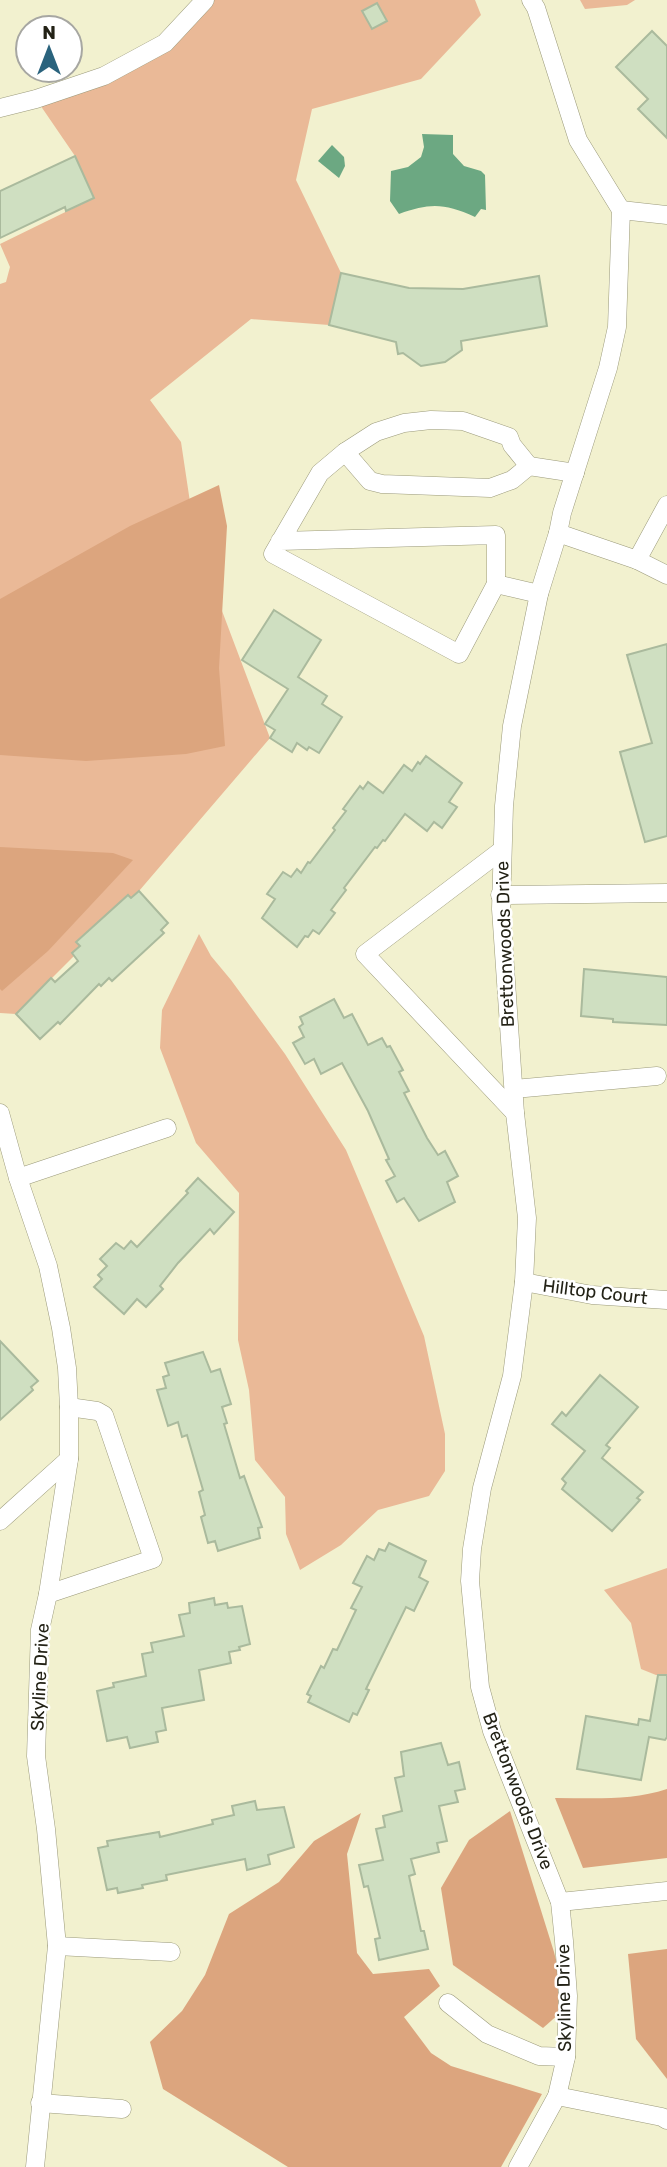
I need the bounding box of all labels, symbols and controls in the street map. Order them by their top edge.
north arrow [14,14,84,84]
text: N [42,21,56,44]
street label: Brettonwoods Drive [491,860,519,1028]
street label: Hilltop Court [541,1275,649,1309]
street label: Skyline Drive [26,1623,54,1731]
street label: Brettonwoods Drive [478,1709,558,1873]
street label: Skyline Drive [552,1944,576,2052]

